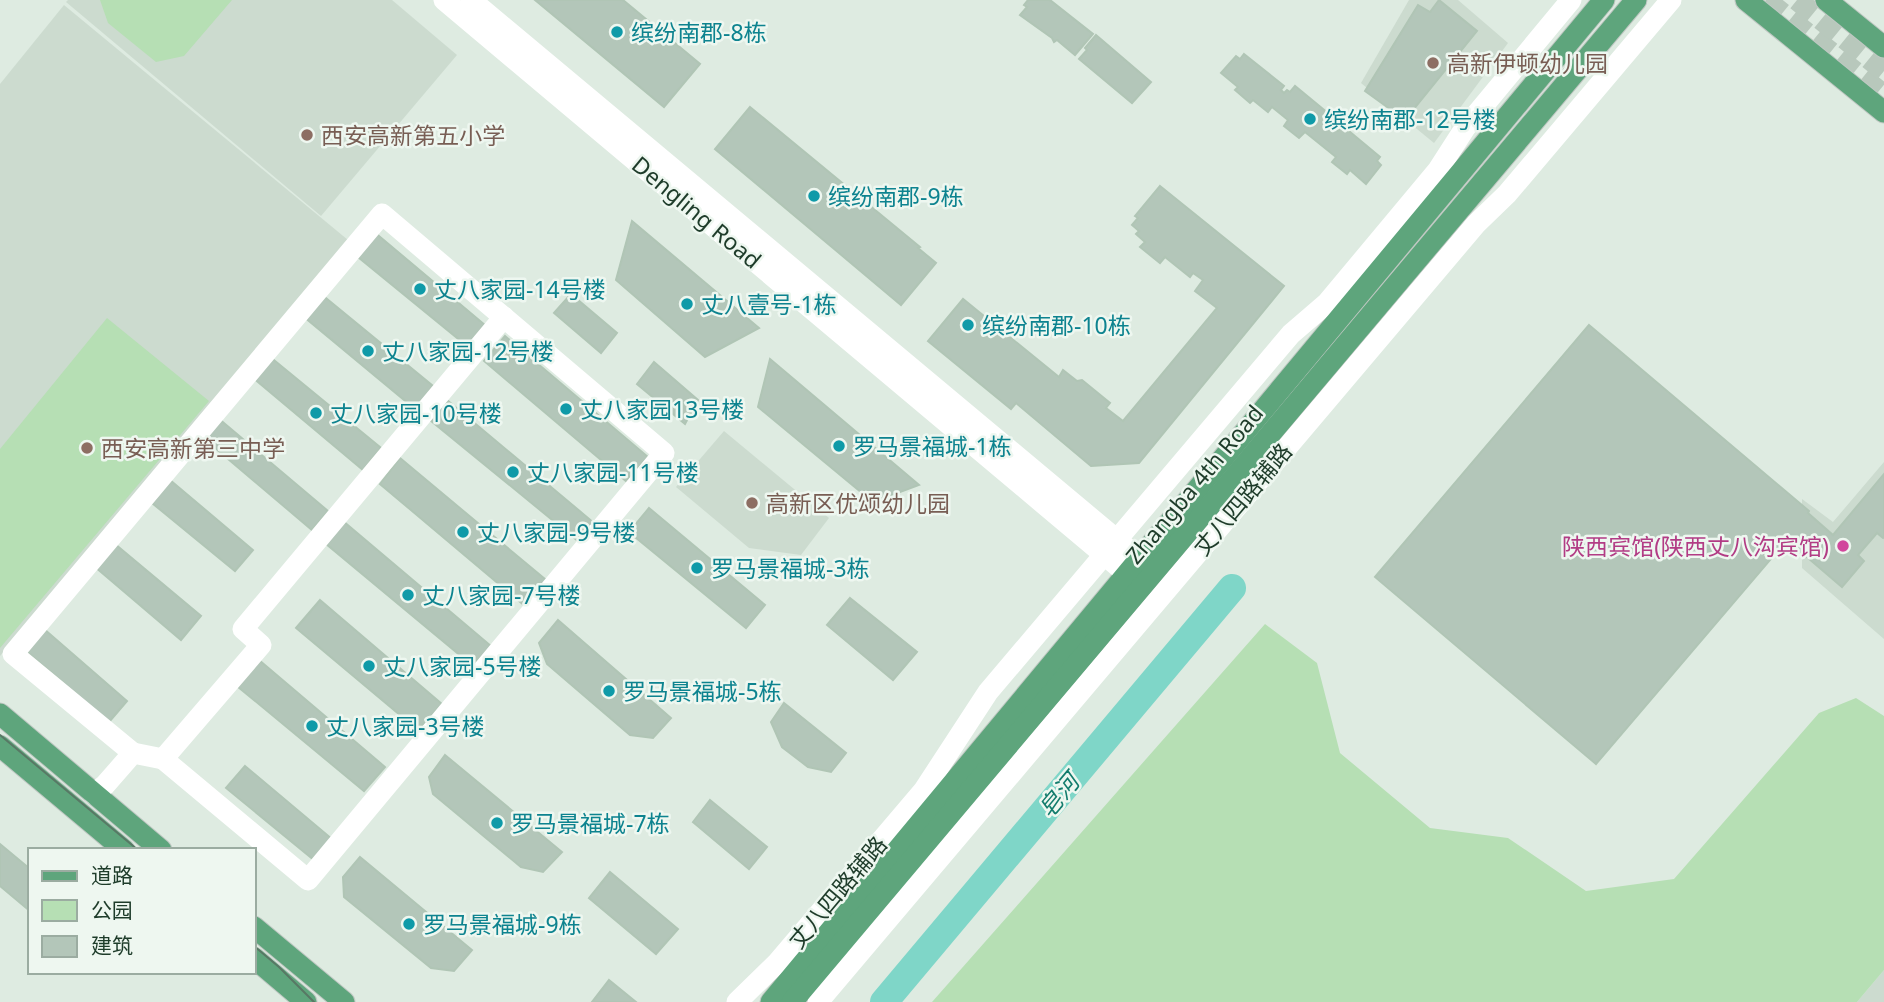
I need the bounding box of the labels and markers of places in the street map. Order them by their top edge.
place label: 缤纷南郡-8栋 [631,16,767,48]
marker: 缤纷南郡-8栋 [609,24,625,40]
place label: 高新伊顿幼儿园 [1447,47,1608,79]
marker: 高新伊顿幼儿园 [1425,55,1441,71]
place label: 缤纷南郡-12号楼 [1324,103,1496,135]
marker: 缤纷南郡-12号楼 [1302,111,1318,127]
place label: 西安高新第五小学 [321,119,505,151]
marker: 西安高新第五小学 [299,127,315,143]
place label: 缤纷南郡-9栋 [828,180,964,212]
marker: 缤纷南郡-9栋 [806,188,822,204]
place label: 丈八家园-14号楼 [434,273,606,305]
marker: 丈八家园-14号楼 [412,281,428,297]
place label: 丈八壹号-1栋 [701,288,837,320]
marker: 丈八壹号-1栋 [679,296,695,312]
place label: 缤纷南郡-10栋 [982,309,1131,341]
marker: 缤纷南郡-10栋 [960,317,976,333]
place label: 丈八家园-12号楼 [382,335,554,367]
marker: 丈八家园-12号楼 [360,343,376,359]
place label: 丈八家园13号楼 [580,393,744,425]
place label: 丈八家园-10号楼 [330,397,502,429]
marker: 丈八家园13号楼 [558,401,574,417]
marker: 丈八家园-10号楼 [308,405,324,421]
place label: 罗马景福城-1栋 [853,430,1012,462]
place label: 西安高新第三中学 [101,432,285,464]
marker: 罗马景福城-1栋 [831,438,847,454]
marker: 西安高新第三中学 [79,440,95,456]
place label: 丈八家园-11号楼 [527,456,699,488]
marker: 丈八家园-11号楼 [505,464,521,480]
place label: 高新区优颂幼儿园 [766,487,950,519]
marker: 高新区优颂幼儿园 [744,495,760,511]
place label: 丈八家园-9号楼 [477,516,636,548]
marker: 丈八家园-9号楼 [455,524,471,540]
place label: 陕西宾馆(陕西丈八沟宾馆) [1562,530,1829,562]
marker: 陕西宾馆(陕西丈八沟宾馆) [1835,538,1851,554]
place label: 罗马景福城-3栋 [711,552,870,584]
marker: 罗马景福城-3栋 [689,560,705,576]
place label: 丈八家园-7号楼 [422,579,581,611]
marker: 丈八家园-7号楼 [400,587,416,603]
place label: 丈八家园-5号楼 [383,650,542,682]
marker: 丈八家园-5号楼 [361,658,377,674]
place label: 罗马景福城-5栋 [623,675,782,707]
marker: 罗马景福城-5栋 [601,683,617,699]
place label: 丈八家园-3号楼 [326,710,485,742]
marker: 丈八家园-3号楼 [304,718,320,734]
place label: 罗马景福城-7栋 [511,807,670,839]
marker: 罗马景福城-7栋 [489,815,505,831]
place label: 罗马景福城-9栋 [423,908,582,940]
marker: 罗马景福城-9栋 [401,916,417,932]

